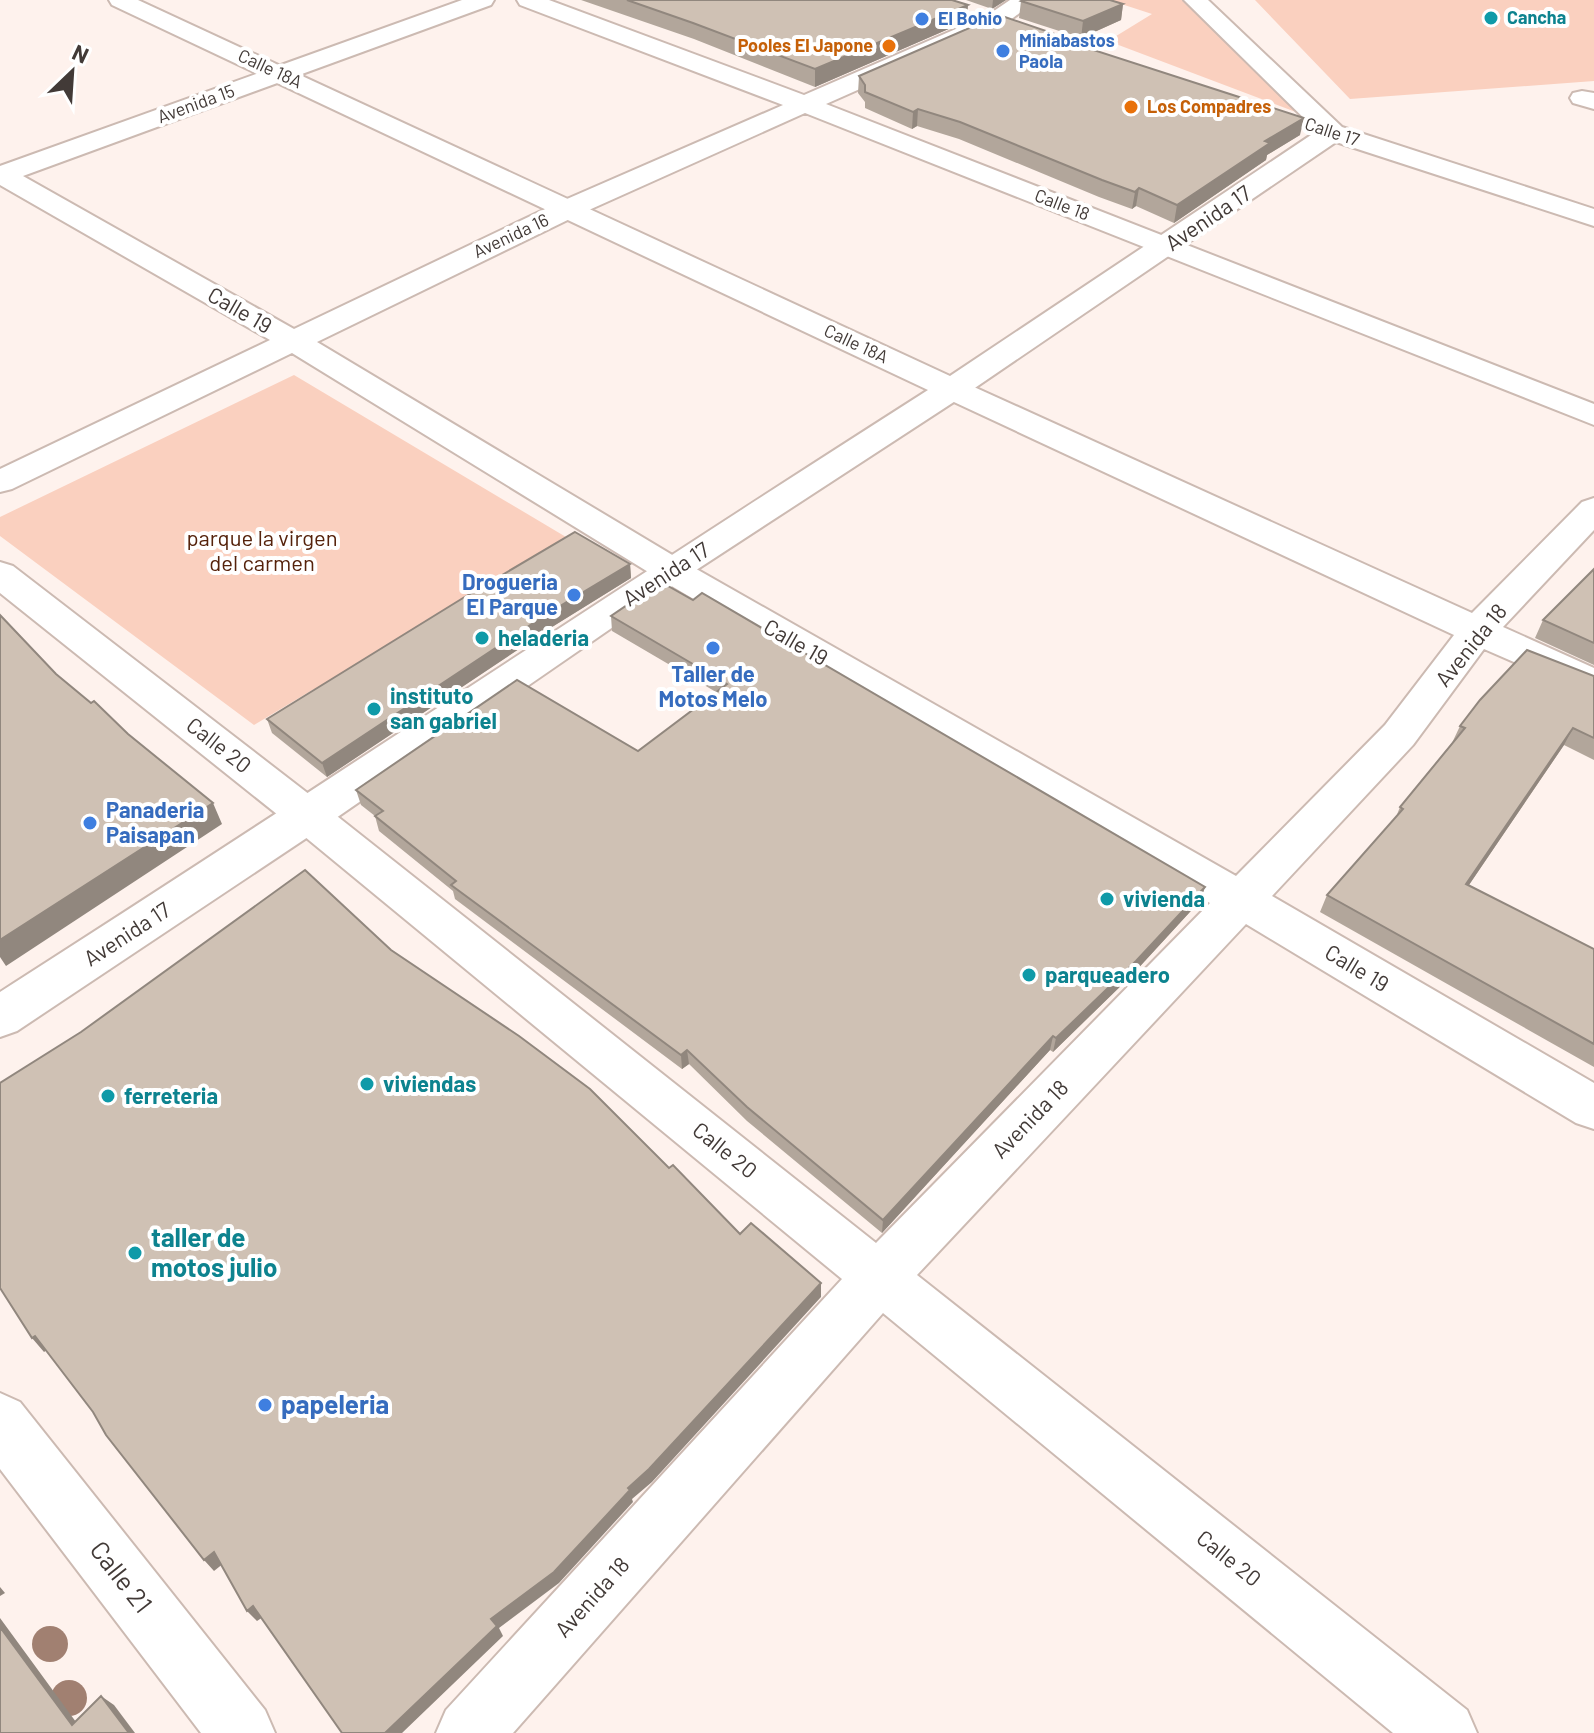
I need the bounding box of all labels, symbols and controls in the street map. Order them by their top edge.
place label: Cancha [1507,6,1566,28]
place label: El Bohio [938,7,1002,29]
marker: Cancha [1482,9,1500,27]
marker: El Bohio [913,10,931,28]
place label: Miniabastos Paola [1019,29,1115,72]
north arrow [32,32,112,112]
place label: Pooles El Japone [738,34,873,56]
marker: Pooles El Japone [880,37,898,55]
text: N [69,38,93,68]
marker: Miniabastos Paola [994,42,1012,60]
street label: Calle 18A [235,44,306,92]
street label: Avenida 15 [154,79,237,127]
place label: Los Compadres [1147,95,1271,117]
marker: Los Compadres [1122,98,1140,116]
street label: Calle 17 [1302,112,1363,150]
street label: Avenida 17 [1160,179,1255,255]
street label: Calle 18 [1032,184,1093,225]
street label: Avenida 16 [469,208,552,262]
street label: Calle 19 [204,280,277,338]
street label: Calle 18A [821,319,892,367]
park label: parque la virgen del carmen [186,524,338,575]
street label: Avenida 17 [617,536,714,611]
place label: Drogueria El Parque [462,568,558,619]
marker: Drogueria El Parque [565,586,583,604]
street label: Avenida 18 [1429,598,1511,691]
street label: Calle 19 [760,612,833,670]
place label: heladeria [498,624,589,650]
marker: heladeria [473,629,491,647]
marker: Taller de Motos Melo [704,639,722,657]
place label: Taller de Motos Melo [659,660,767,711]
place label: instituto san gabriel [390,682,497,733]
marker: instituto san gabriel [365,700,383,718]
street label: Calle 20 [182,711,257,778]
place label: Panaderia Paisapan [106,796,204,847]
marker: Panaderia Paisapan [81,814,99,832]
place label: vivienda [1123,885,1205,911]
marker: vivienda [1098,890,1116,908]
street label: Avenida 17 [78,896,175,971]
street label: Calle 19 [1321,938,1394,996]
place label: parqueadero [1045,961,1170,987]
marker: parqueadero [1020,966,1038,984]
place label: viviendas [383,1070,476,1096]
street label: Avenida 18 [986,1074,1073,1163]
marker: viviendas [358,1075,376,1093]
place label: ferreteria [124,1082,218,1108]
marker: ferreteria [99,1087,117,1105]
street label: Calle 20 [688,1116,763,1183]
place label: taller de motos julio [151,1221,277,1282]
marker: taller de motos julio [126,1244,144,1262]
place label: papeleria [281,1388,389,1419]
marker: papeleria [256,1396,274,1414]
street label: Calle 20 [1192,1524,1267,1591]
street label: Calle 21 [85,1534,160,1618]
street label: Avenida 18 [549,1551,634,1642]

